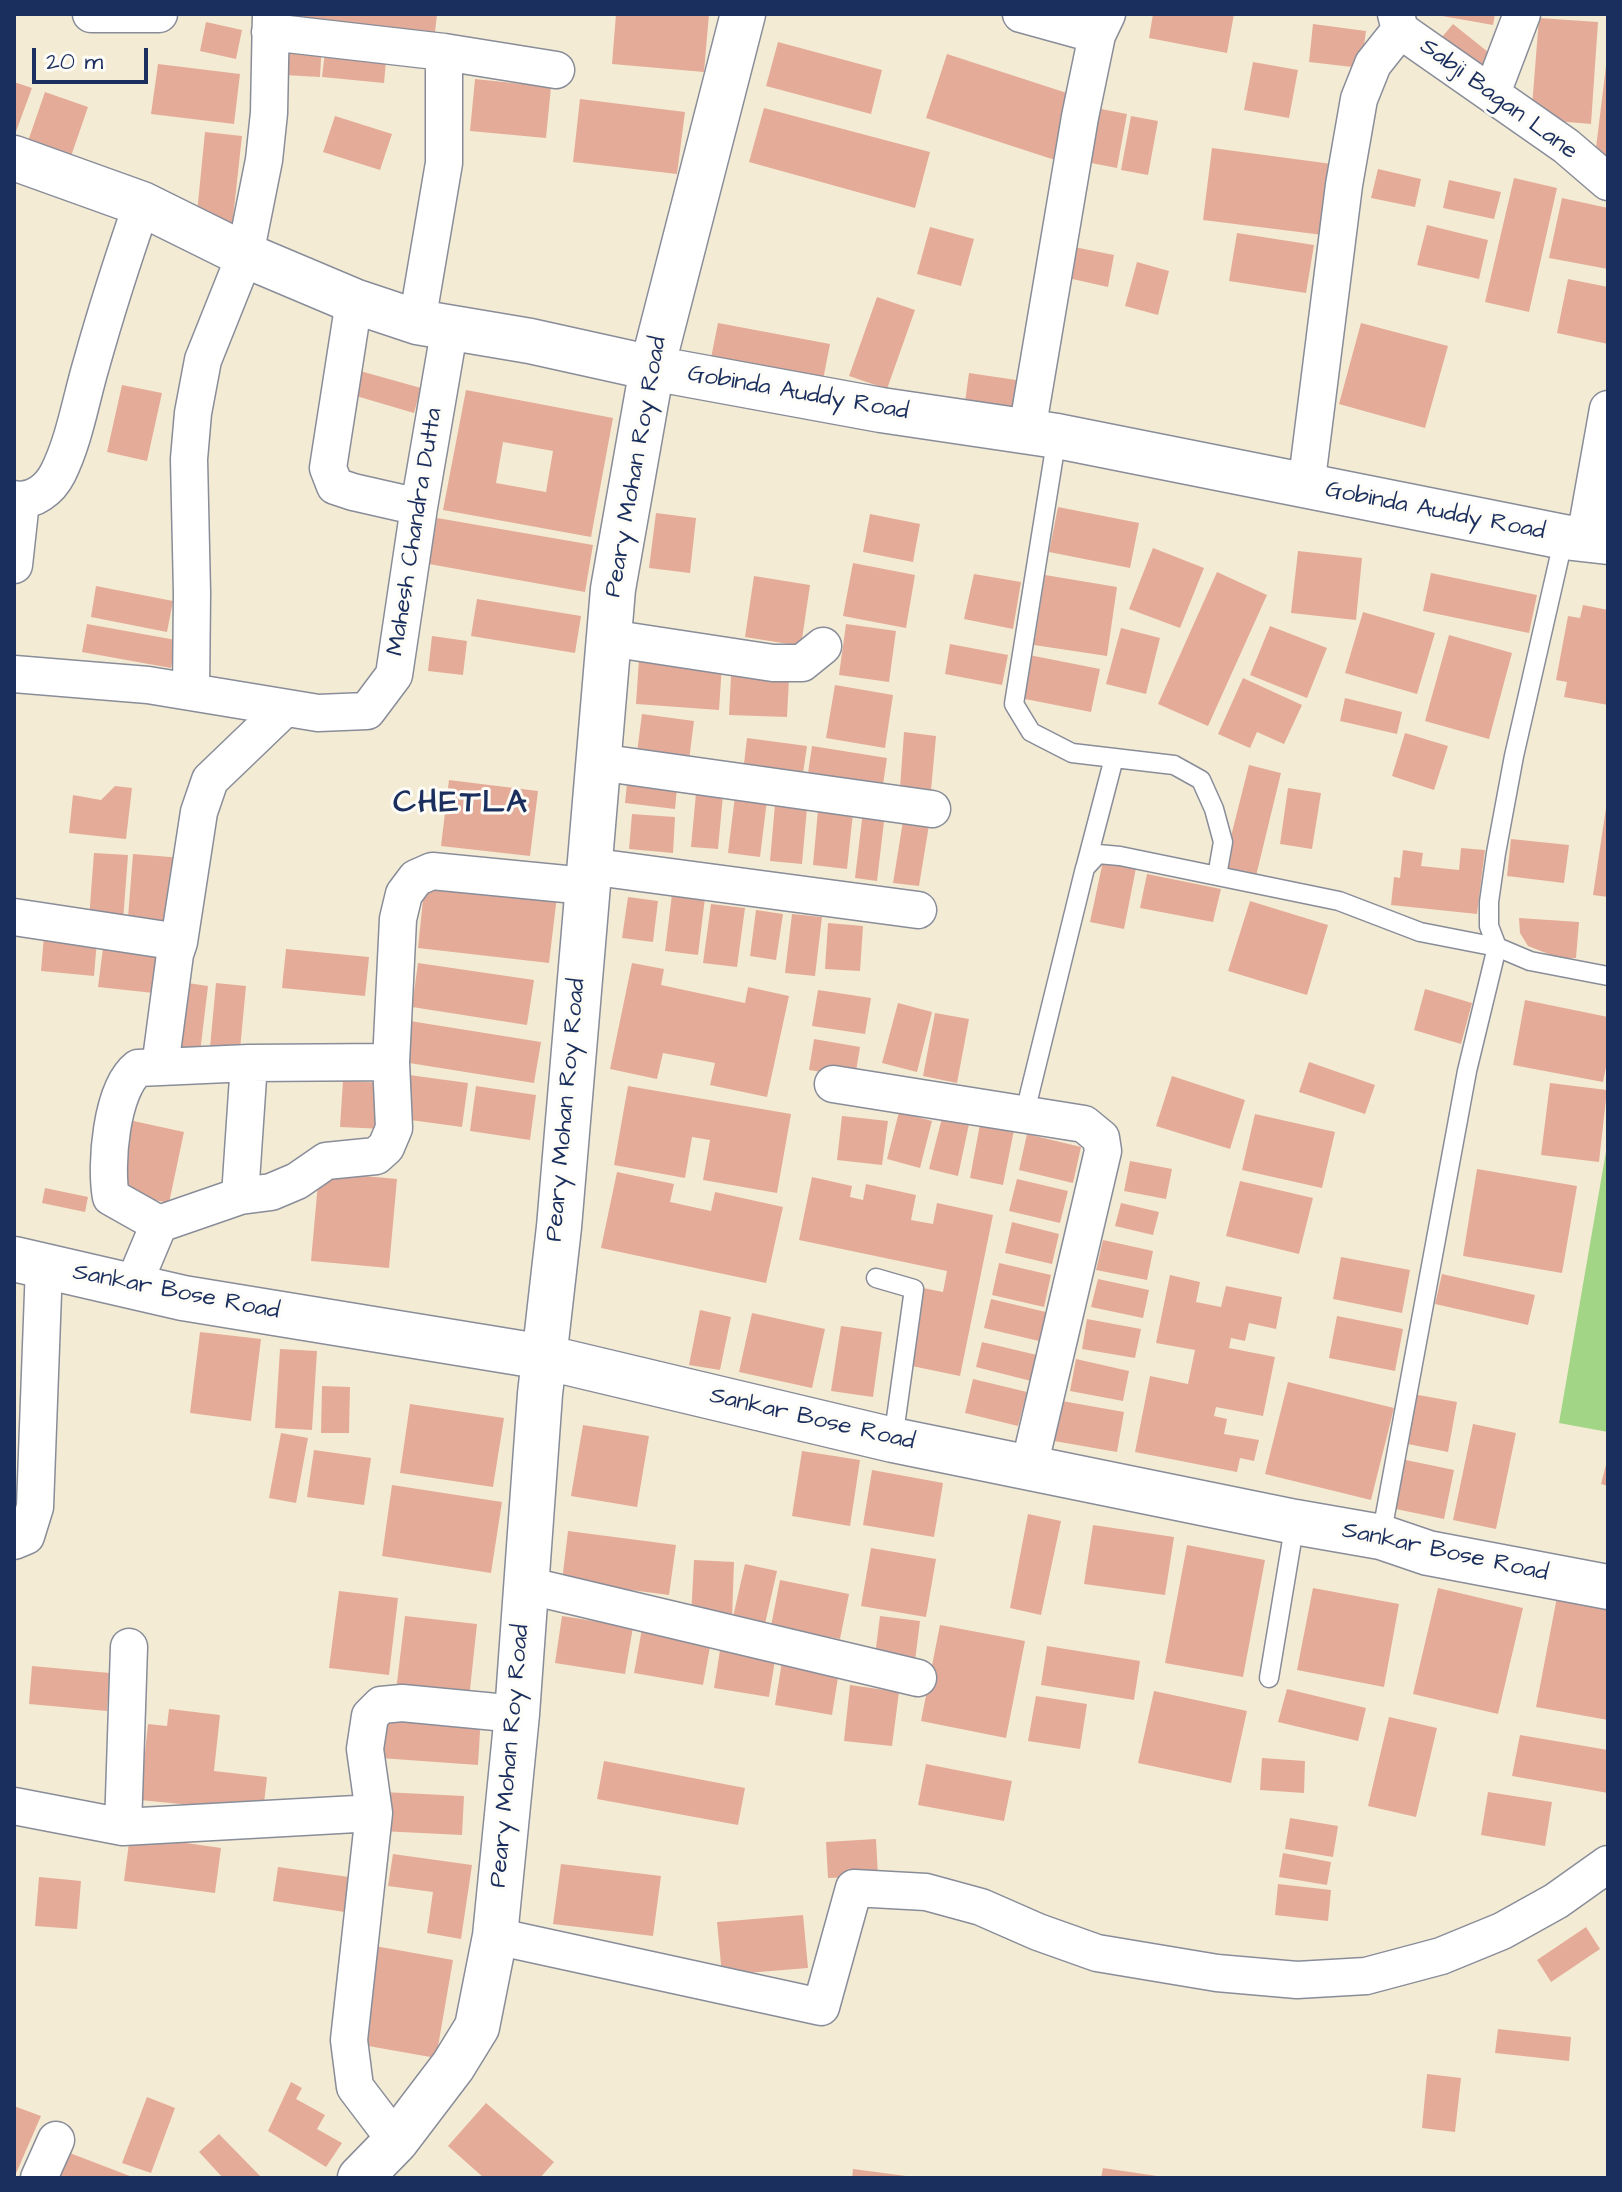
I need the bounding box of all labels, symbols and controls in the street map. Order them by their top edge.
scale bar [36,32,152,82]
street label: Sabji Bagan Lane [1414,33,1582,167]
text: 20 m [46,45,103,79]
street label: Peary Mohan Roy Road [600,334,674,600]
street label: Gobinda Auddy Road [685,360,911,428]
street label: Mahesh Chandra Dutta [382,406,450,658]
street label: Gobinda Auddy Road [1323,477,1547,547]
district label: CHETLA [393,785,529,823]
street label: Peary Mohan Roy Road [541,977,593,1243]
street label: Sankar Bose Road [70,1259,282,1327]
street label: Sankar Bose Road [707,1382,917,1458]
street label: Sankar Bose Road [1339,1517,1551,1589]
street label: Peary Mohan Roy Road [485,1623,537,1889]

